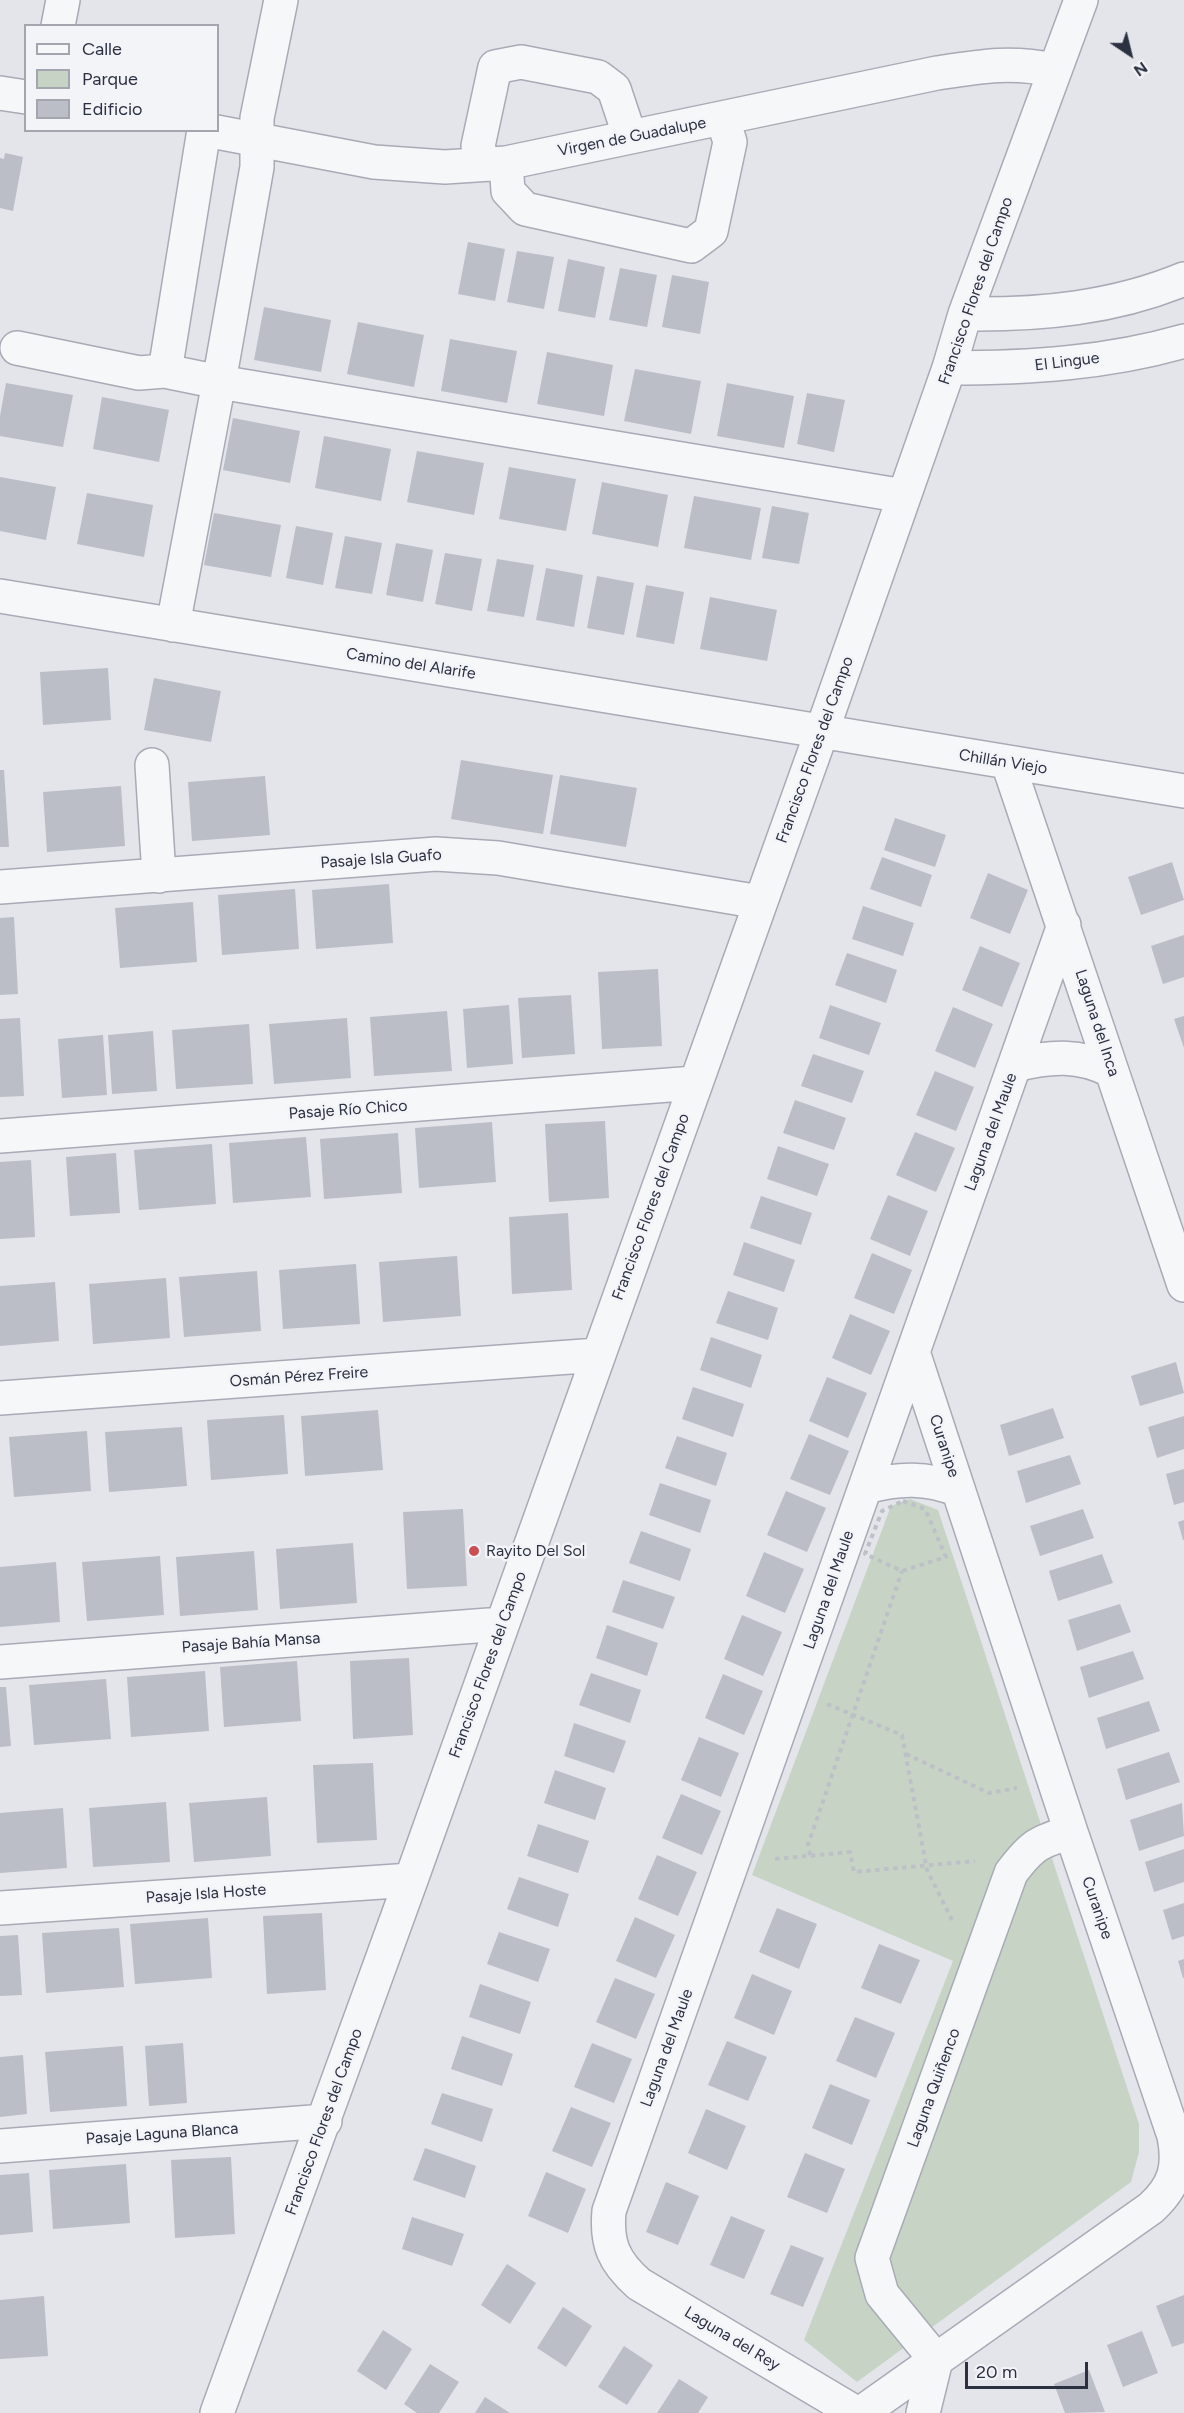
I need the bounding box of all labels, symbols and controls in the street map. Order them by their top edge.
legend [24,24,219,132]
north arrow [1100,24,1160,84]
text: Calle [82,38,122,60]
text: N [1130,58,1151,80]
text: Parque [82,68,138,90]
text: Edificio [82,98,143,120]
street label: Virgen de Guadalupe [556,113,708,161]
street label: Francisco Flores del Campo [935,195,1017,387]
street label: El Lingue [1034,349,1100,375]
street label: Camino del Alarife [345,644,477,684]
street label: Francisco Flores del Campo [772,654,858,846]
street label: Chillán Viejo [957,746,1049,778]
street label: Pasaje Isla Guafo [320,845,442,873]
street label: Laguna del Inca [1071,967,1123,1079]
street label: Laguna del Maule [961,1070,1021,1194]
street label: Pasaje Río Chico [288,1096,408,1124]
street label: Francisco Flores del Campo [608,1111,694,1303]
street label: Osmán Pérez Freire [229,1363,369,1391]
street label: Curanipe [925,1412,963,1480]
street label: Laguna del Maule [800,1528,858,1652]
place label: Rayito Del Sol [486,1541,585,1561]
marker: Rayito Del Sol [467,1544,481,1558]
street label: Francisco Flores del Campo [445,1569,531,1761]
street label: Pasaje Bahía Mansa [181,1629,321,1657]
street label: Curanipe [1077,1874,1117,1942]
street label: Pasaje Isla Hoste [145,1880,267,1908]
street label: Laguna del Maule [637,1986,697,2110]
street label: Francisco Flores del Campo [281,2026,367,2218]
street label: Laguna Quiñenco [904,2026,964,2150]
street label: Pasaje Laguna Blanca [85,2119,239,2149]
street label: Laguna del Rey [681,2303,783,2375]
scale bar [968,2350,1091,2388]
text: 20 m [976,2361,1017,2383]

